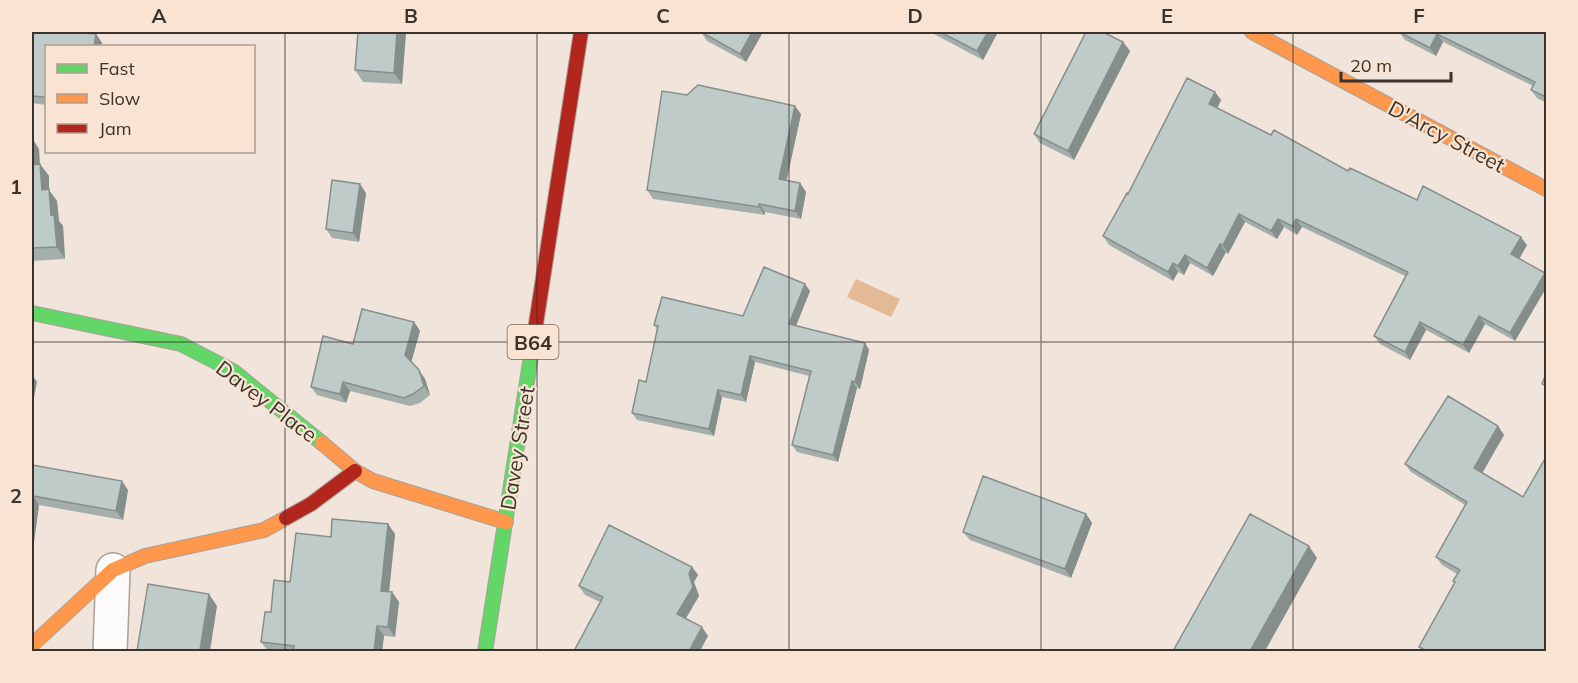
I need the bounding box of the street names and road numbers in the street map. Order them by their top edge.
street label: D'Arcy Street [1384,94,1510,178]
road number: B64 [508,325,558,359]
street label: Davey Place [211,355,323,447]
street label: Davey Street [494,384,540,512]

